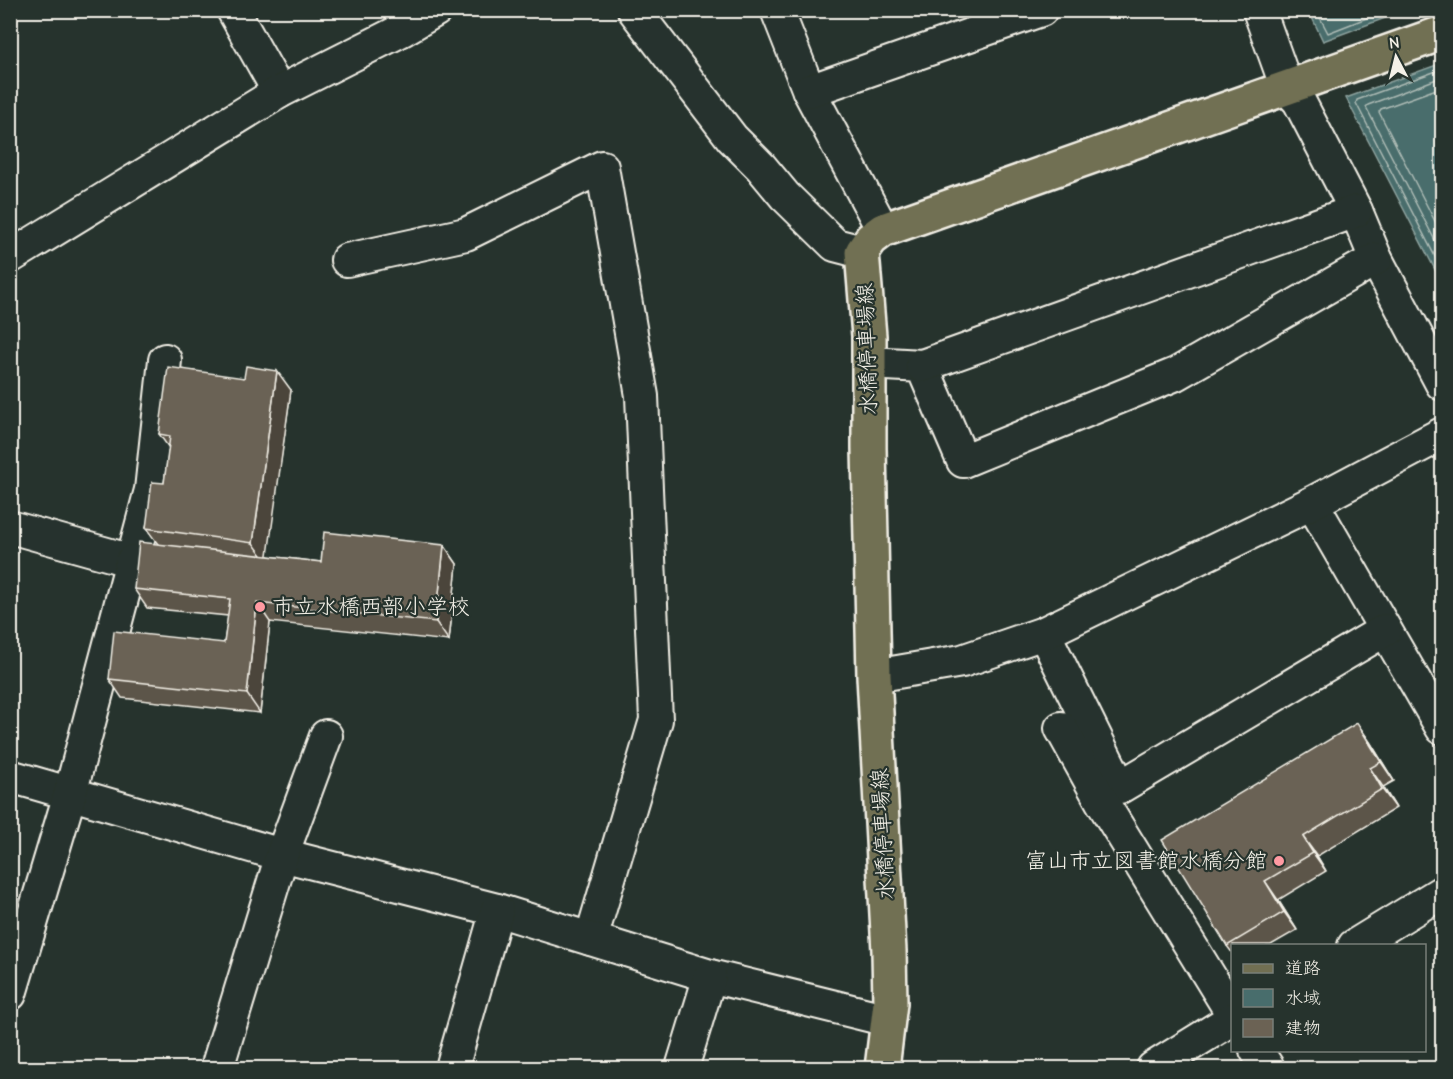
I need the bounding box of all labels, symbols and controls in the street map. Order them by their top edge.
north arrow [1366,27,1426,87]
text: N [1388,34,1401,53]
street label: 水橋停車場線 [852,283,882,415]
place label: 市立水橋西部小学校 [272,594,470,620]
marker: 市立水橋西部小学校 [253,600,267,614]
street label: 水橋停車場線 [867,767,899,901]
place label: 富山市立図書館水橋分館 [1025,848,1267,874]
marker: 富山市立図書館水橋分館 [1272,854,1286,868]
legend [1231,944,1426,1052]
text: 道路 [1285,958,1321,979]
text: 水域 [1285,988,1321,1009]
text: 建物 [1285,1018,1321,1039]

